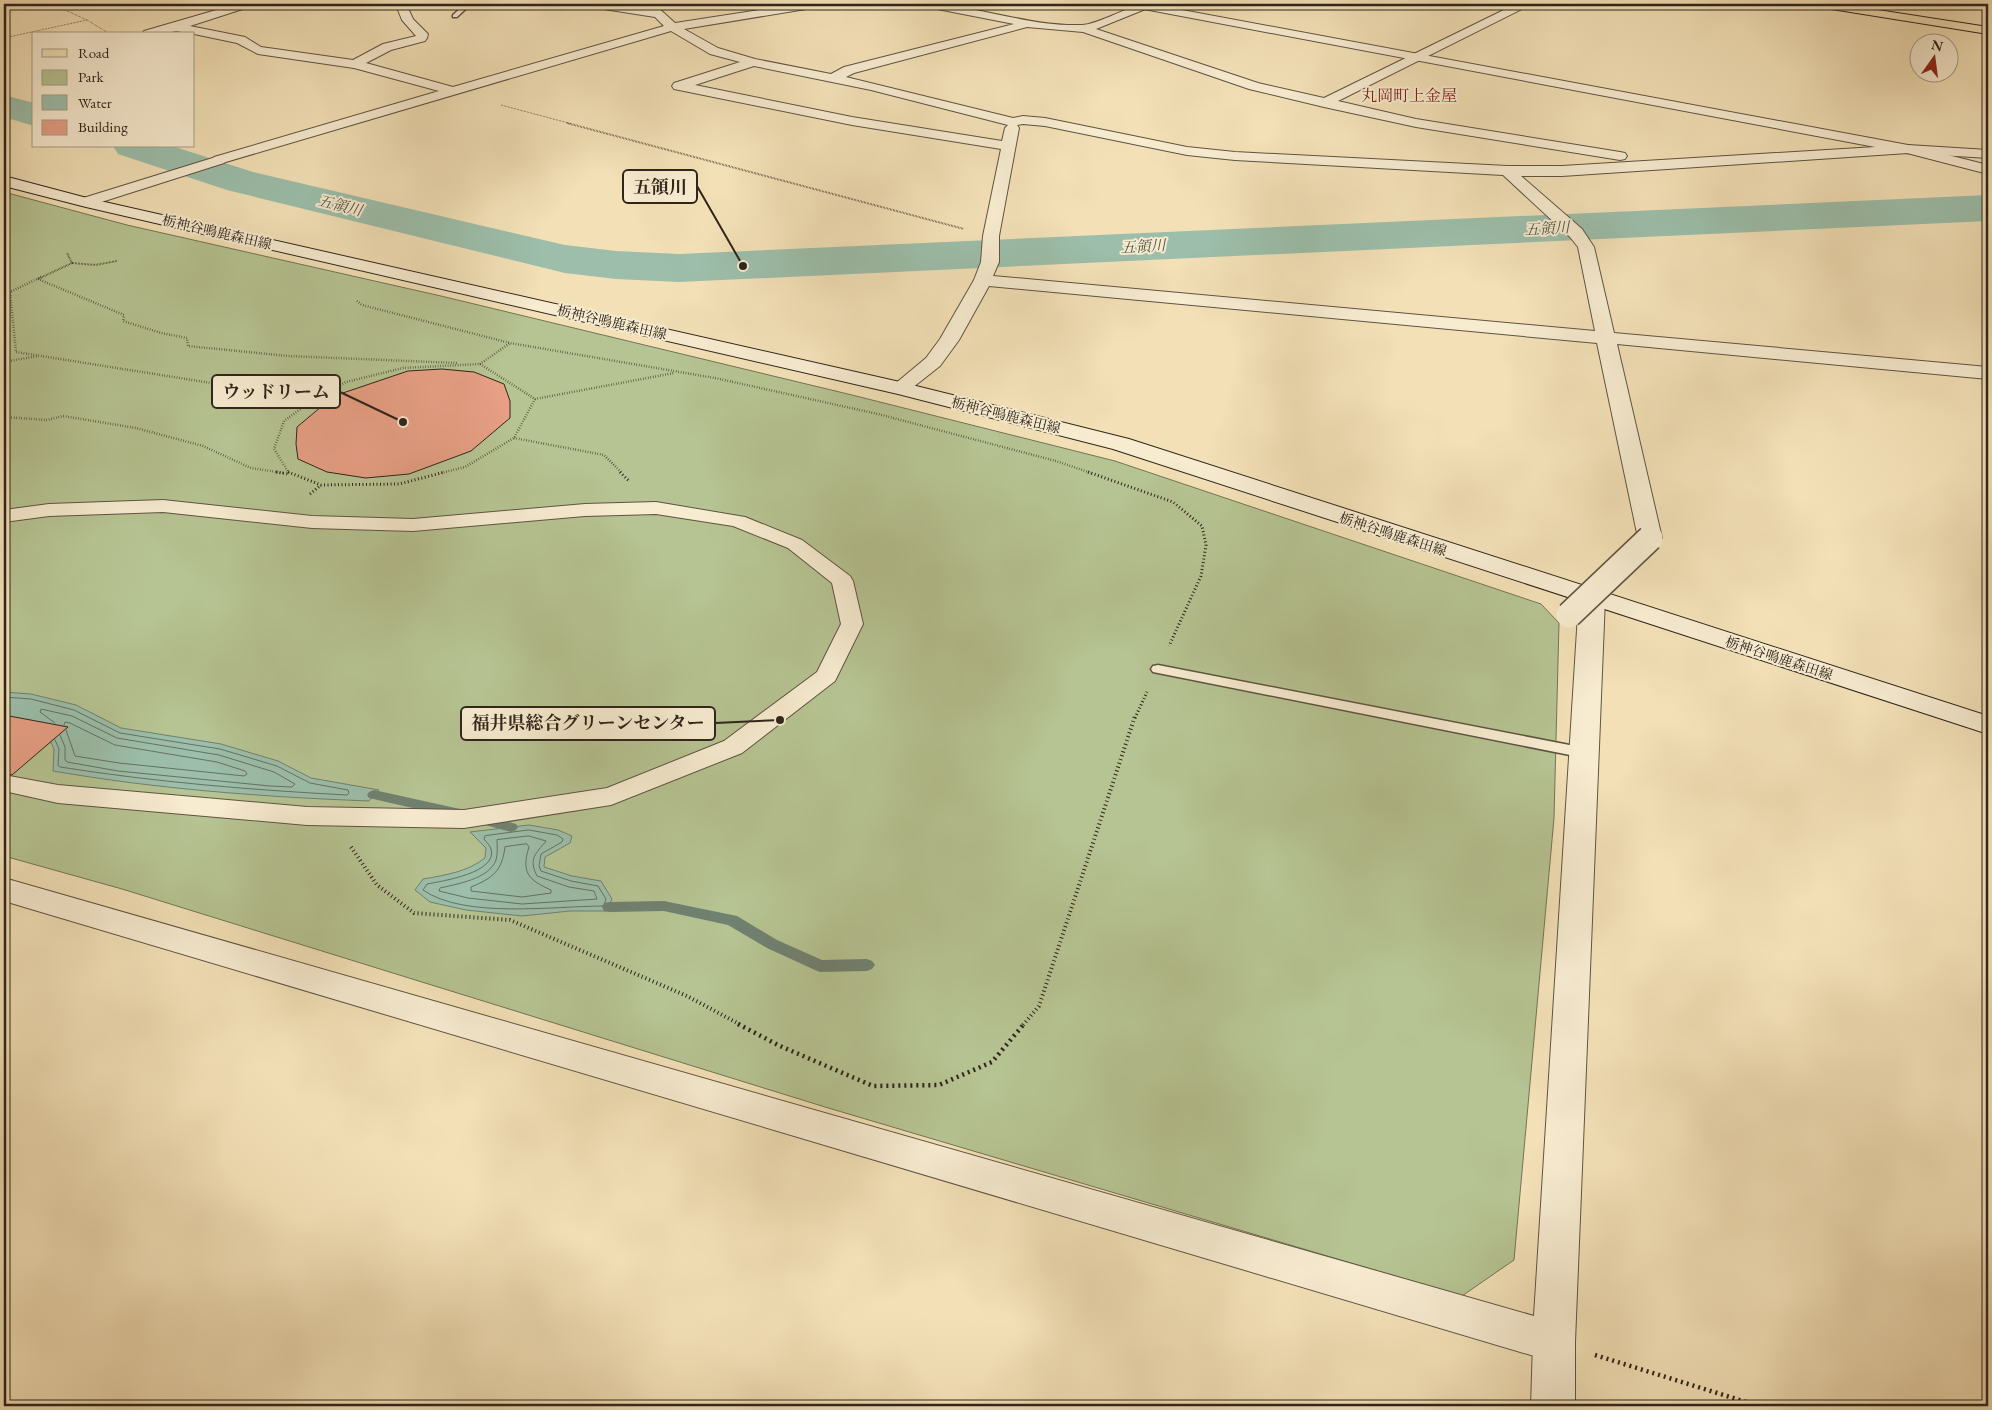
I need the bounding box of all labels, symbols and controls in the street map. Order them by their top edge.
legend [32,32,195,148]
north arrow [1910,32,1960,82]
text: N [1929,35,1945,56]
text: Road [78,43,110,62]
text: Park [78,67,105,86]
district label: 丸岡町上金屋 [1361,85,1457,106]
text: Water [78,93,112,112]
text: Building [78,117,128,136]
callout: 五領川 [623,170,697,203]
text: 五領川 [633,175,687,198]
water label: 五領川 [316,190,366,220]
street label: 栃神谷鳴鹿森田線 [160,211,274,253]
water label: 五領川 [1524,217,1572,239]
water label: 五領川 [1120,235,1168,257]
street label: 栃神谷鳴鹿森田線 [555,301,669,343]
callout: ウッドリーム [212,375,340,408]
text: ウッドリーム [222,380,330,403]
street label: 栃神谷鳴鹿森田線 [949,393,1063,437]
street label: 栃神谷鳴鹿森田線 [1337,508,1449,560]
street label: 栃神谷鳴鹿森田線 [1723,632,1835,684]
callout: 福井県総合グリーンセンター [461,707,715,740]
text: 福井県総合グリーンセンター [472,711,704,734]

